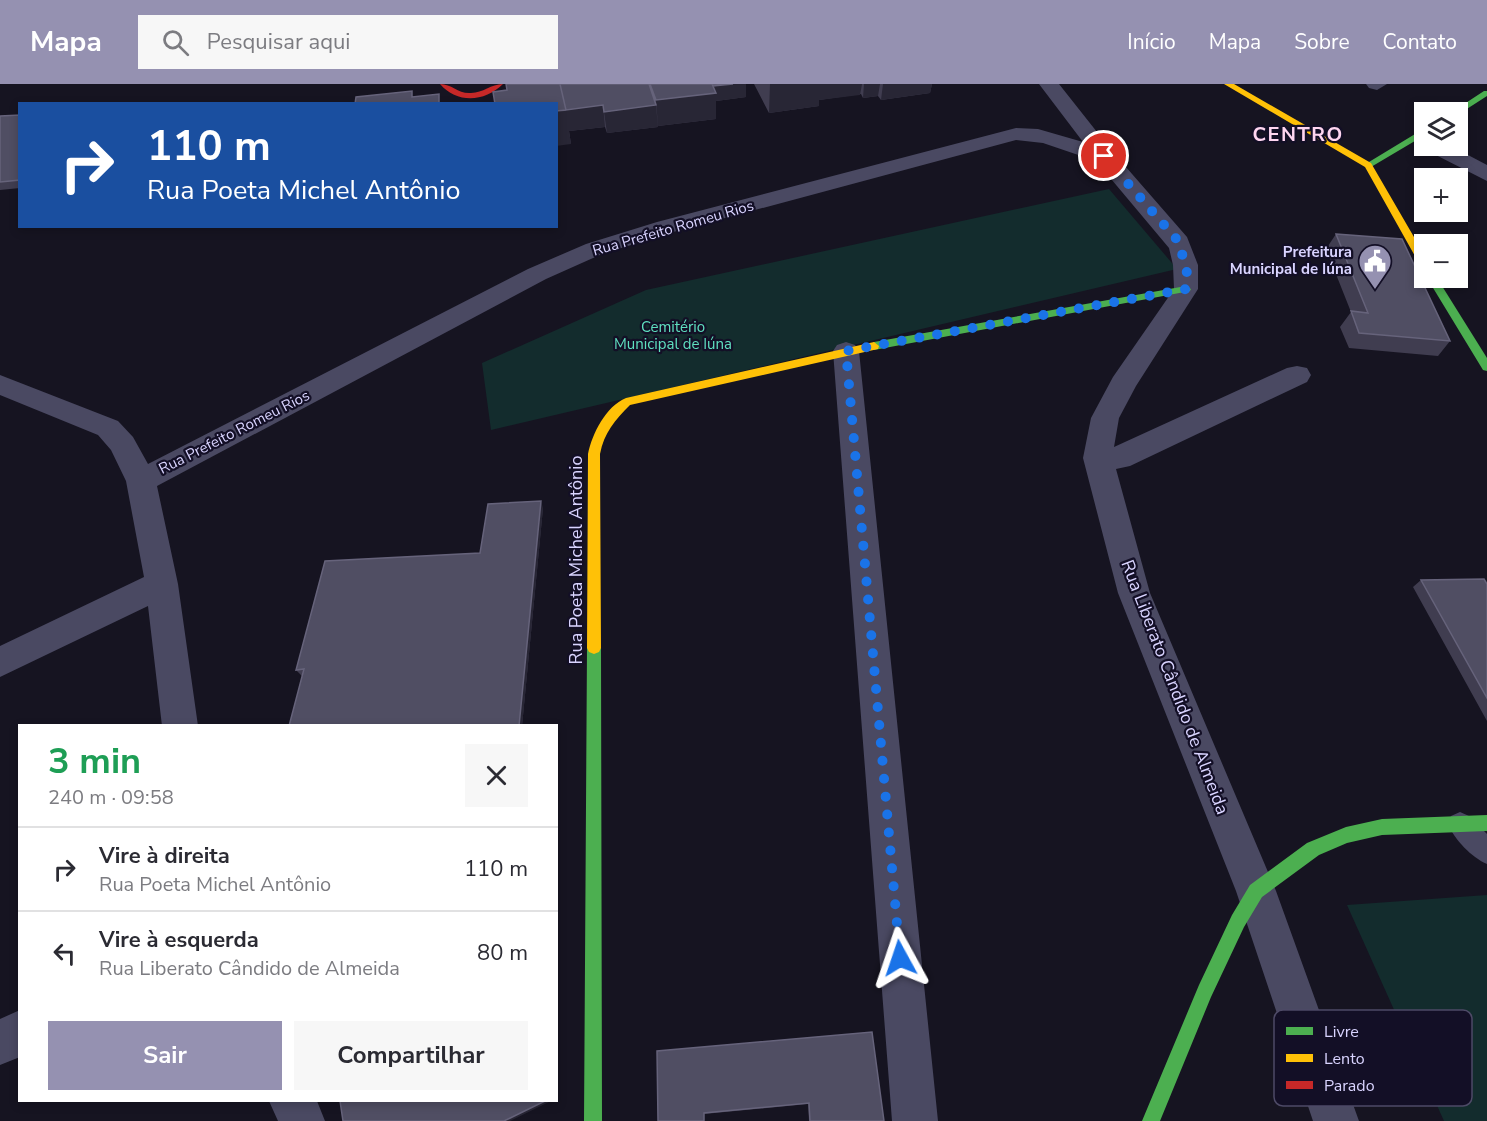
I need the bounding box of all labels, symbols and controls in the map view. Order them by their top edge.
search box [138,15,558,69]
text: Mapa [30,23,102,61]
icon: search [159,26,192,59]
text: Pesquisar aqui [207,27,350,57]
text: Início [1127,28,1176,56]
text: Mapa [1209,28,1261,56]
text: Sobre [1294,28,1350,56]
text: Contato [1383,28,1457,56]
map controls [1414,102,1468,288]
button: layers [1414,102,1468,156]
text: 110 m [147,118,271,175]
district label: CENTRO [1252,121,1344,148]
icon: right [48,126,126,204]
pin [1078,130,1129,181]
icon: arrive [1087,139,1120,172]
button: + [1414,168,1468,222]
text: Rua Poeta Michel Antônio [147,172,460,209]
street label: Rua Prefeito Romeu Rios [590,195,756,261]
button: − [1414,234,1468,288]
place label: Prefeitura Municipal de Iúna [1230,242,1352,279]
public building icon: Prefeitura Municipal de Iúna [1357,243,1393,290]
park label: Cemitério Municipal de Iúna [614,317,732,354]
street label: Rua Prefeito Romeu Rios [155,385,313,479]
street label: Rua Poeta Michel Antônio [564,456,588,664]
street label: Rua Liberato Cândido de Almeida [1115,556,1235,818]
text: 3 min [48,737,141,786]
button: close [465,744,528,807]
text: 240 m · 09:58 [48,784,174,811]
text: Vire à direita [99,841,230,871]
icon: right [48,853,81,886]
text: 110 m [464,854,528,884]
text: Rua Poeta Michel Antônio [99,871,331,898]
text: Vire à esquerda [99,925,259,955]
position arrow [868,926,932,990]
icon: left [48,937,81,970]
text: 80 m [477,938,528,968]
text: Rua Liberato Cândido de Almeida [99,955,400,982]
legend [1274,1010,1472,1106]
button: Sair [48,1021,282,1090]
button: Compartilhar [294,1021,528,1090]
text: Livre [1324,1021,1359,1043]
text: Lento [1324,1048,1365,1070]
text: Parado [1324,1075,1375,1097]

